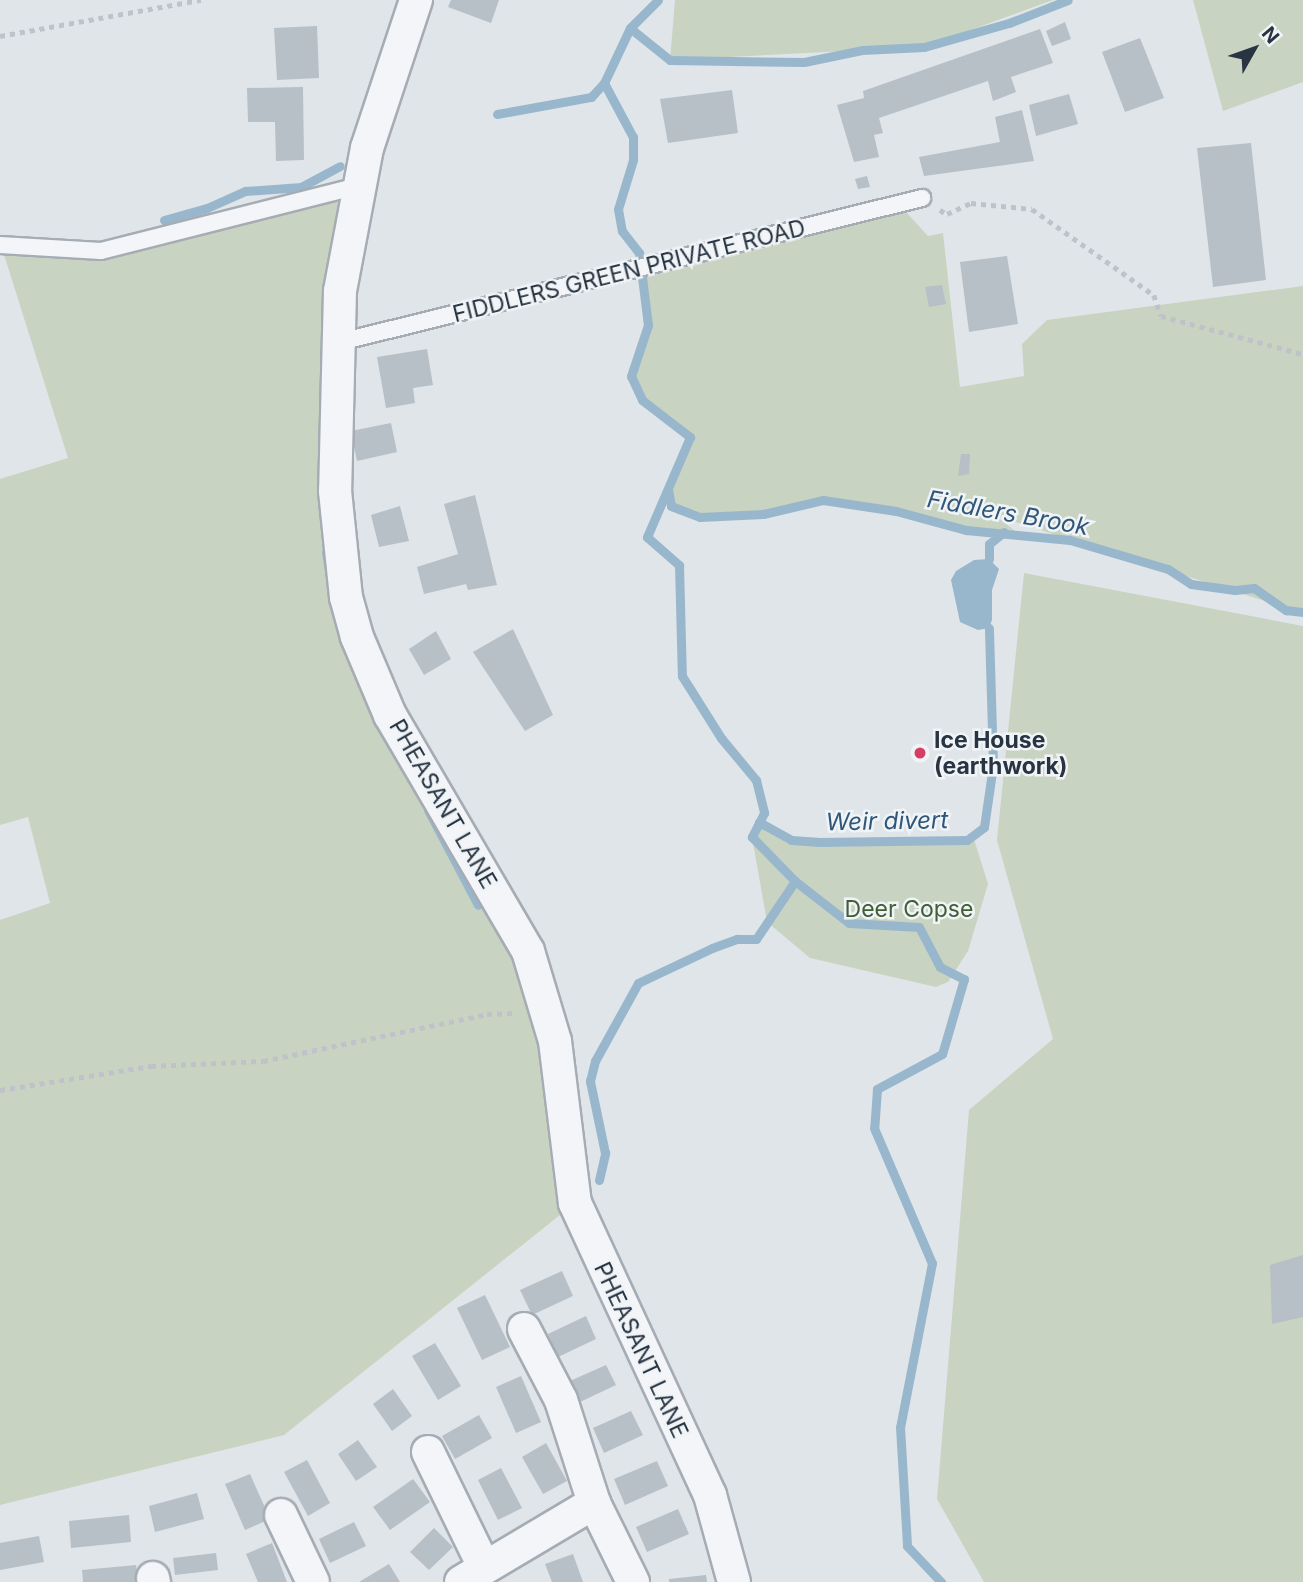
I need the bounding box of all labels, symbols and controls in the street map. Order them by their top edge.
north arrow [1219,14,1289,84]
text: N [1257,22,1284,48]
street label: FIDDLERS GREEN PRIVATE ROAD [450,214,808,328]
water label: Fiddlers Brook [925,485,1091,541]
street label: PHEASANT LANE [383,714,503,894]
place label: Ice House (earthwork) [934,726,1068,780]
marker: Ice House (earthwork) [912,745,928,761]
water label: Weir divert [825,806,949,836]
park label: Deer Copse [845,895,973,923]
street label: PHEASANT LANE [588,1258,694,1442]

